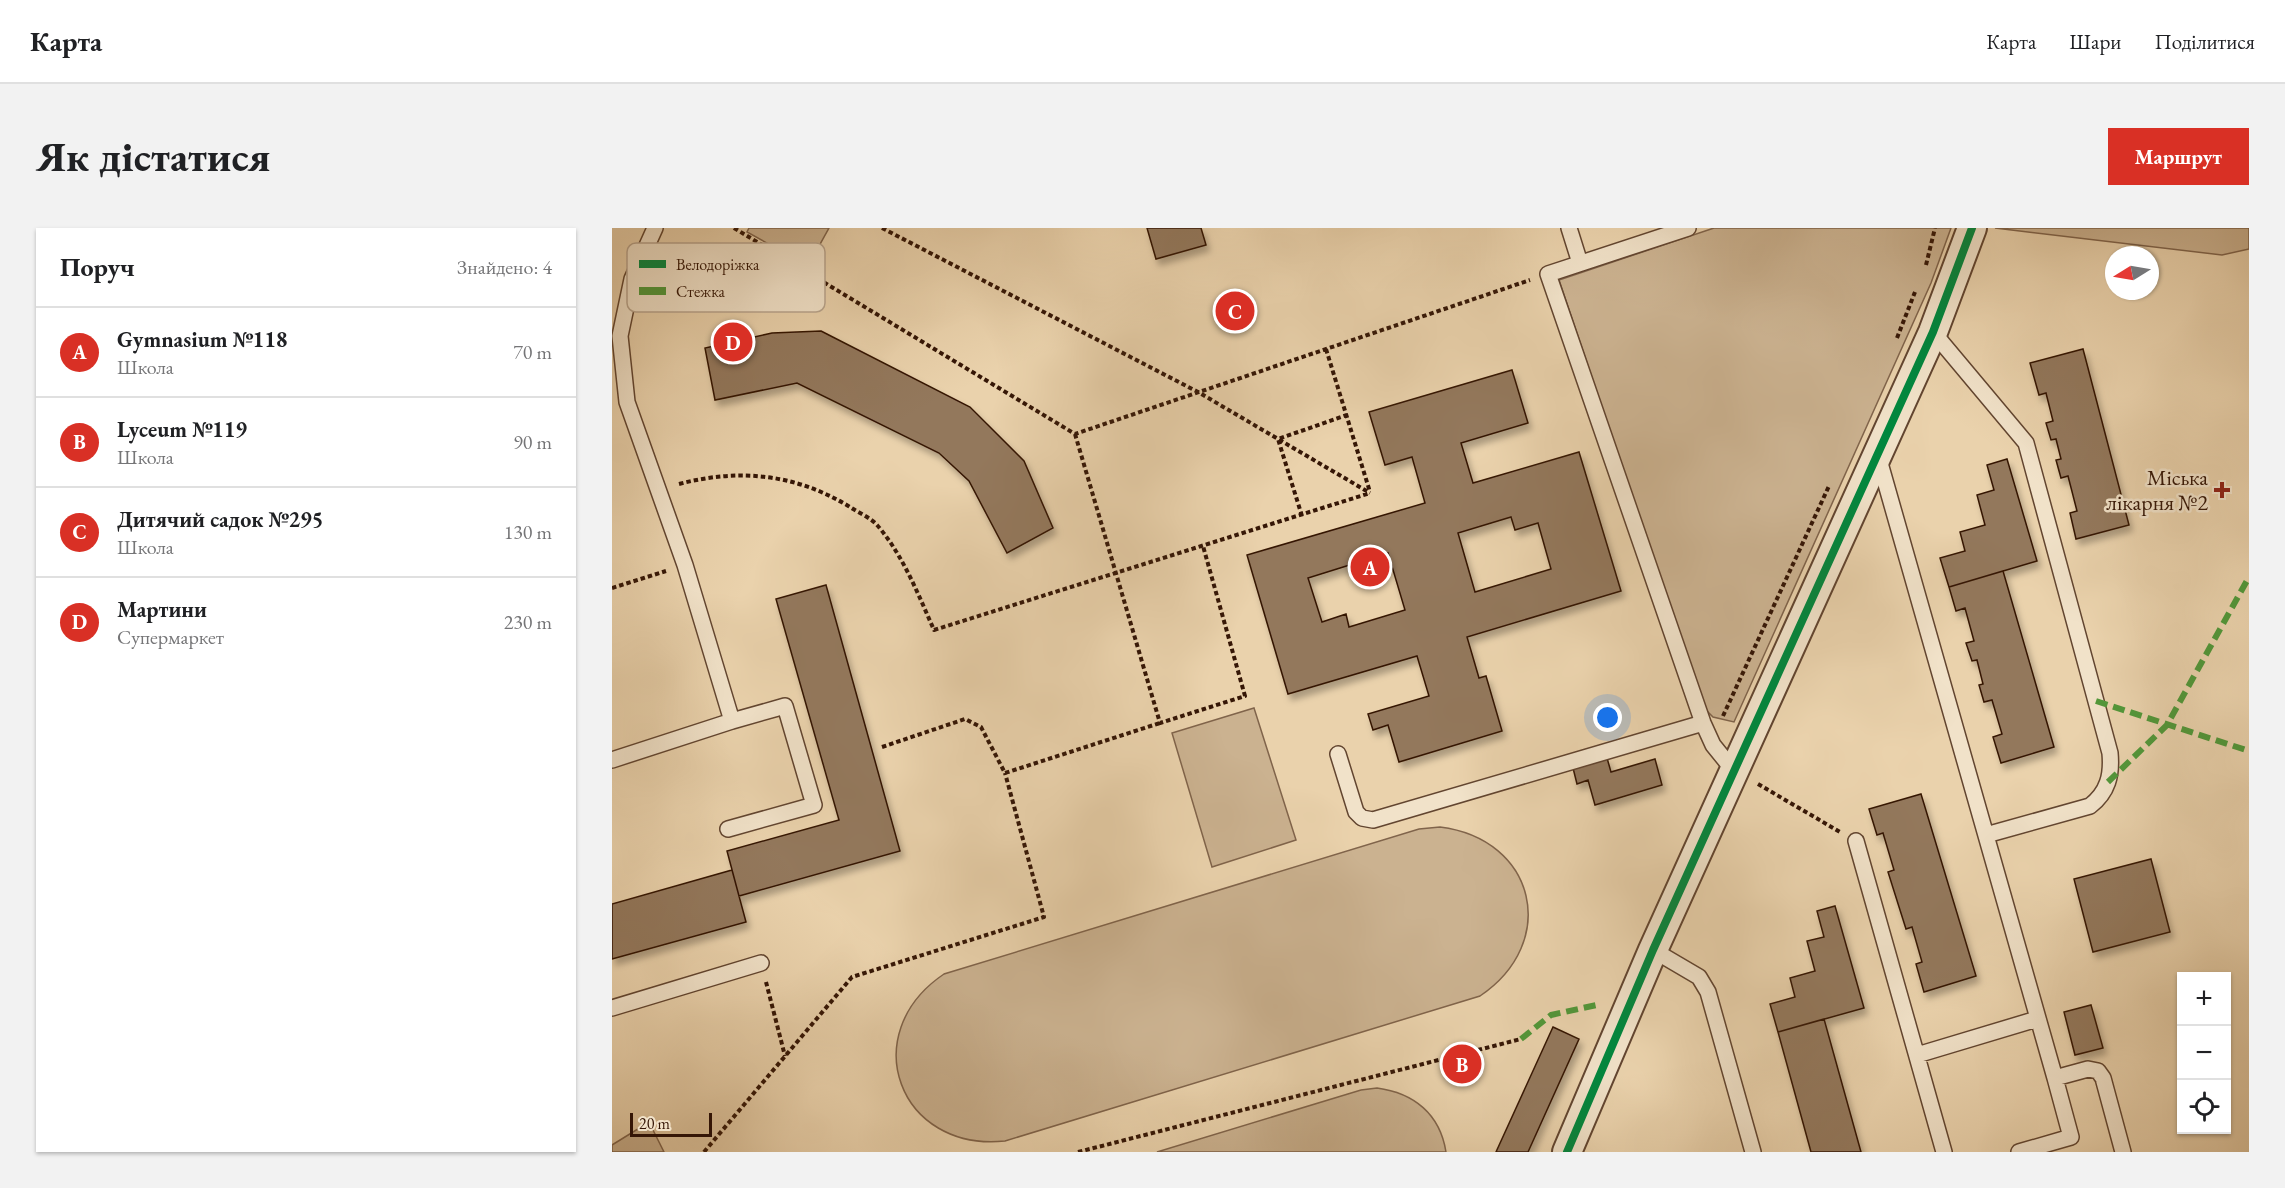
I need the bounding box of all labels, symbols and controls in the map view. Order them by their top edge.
text: Карта [30,23,102,59]
text: Карта [1986,28,2036,55]
text: Шари [2069,28,2121,55]
text: Поділитися [2154,28,2255,55]
button: Маршрут [2108,128,2249,185]
text: Як дістатися [36,129,270,184]
legend [627,243,825,312]
north arrow [2105,246,2159,300]
text: Поруч [60,250,135,284]
text: Знайдено: 4 [457,254,552,280]
text: Велодоріжка [676,254,760,275]
text: Стежка [676,281,726,302]
pin: C [1216,288,1254,334]
pin: D [714,320,752,364]
text: Gymnasium №118 [117,325,287,354]
text: A [72,339,87,365]
text: 70 m [513,339,552,365]
text: Школа [117,354,174,380]
text: Lyceum №119 [117,415,247,444]
text: B [73,429,86,455]
text: 90 m [513,429,552,455]
text: Школа [117,444,174,470]
place label: Міська лікарня №2 [2106,463,2208,517]
marker: Міська лікарня №2 [2213,481,2231,499]
text: Дитячий садок №295 [117,505,323,534]
text: C [72,519,87,545]
text: 130 m [504,519,552,545]
text: Школа [117,534,174,560]
pin: A [1350,544,1389,590]
text: Мартини [117,595,207,624]
text: D [72,609,87,635]
text: 230 m [504,609,552,635]
text: Супермаркет [117,624,224,650]
your location [1593,703,1622,732]
map controls [2177,972,2231,1134]
button: + [2177,972,2231,1026]
button: − [2177,1026,2231,1080]
pin: B [1442,1042,1482,1086]
button: locate [2177,1080,2231,1134]
scale bar [630,1110,712,1138]
text: 20 m [639,1113,670,1134]

